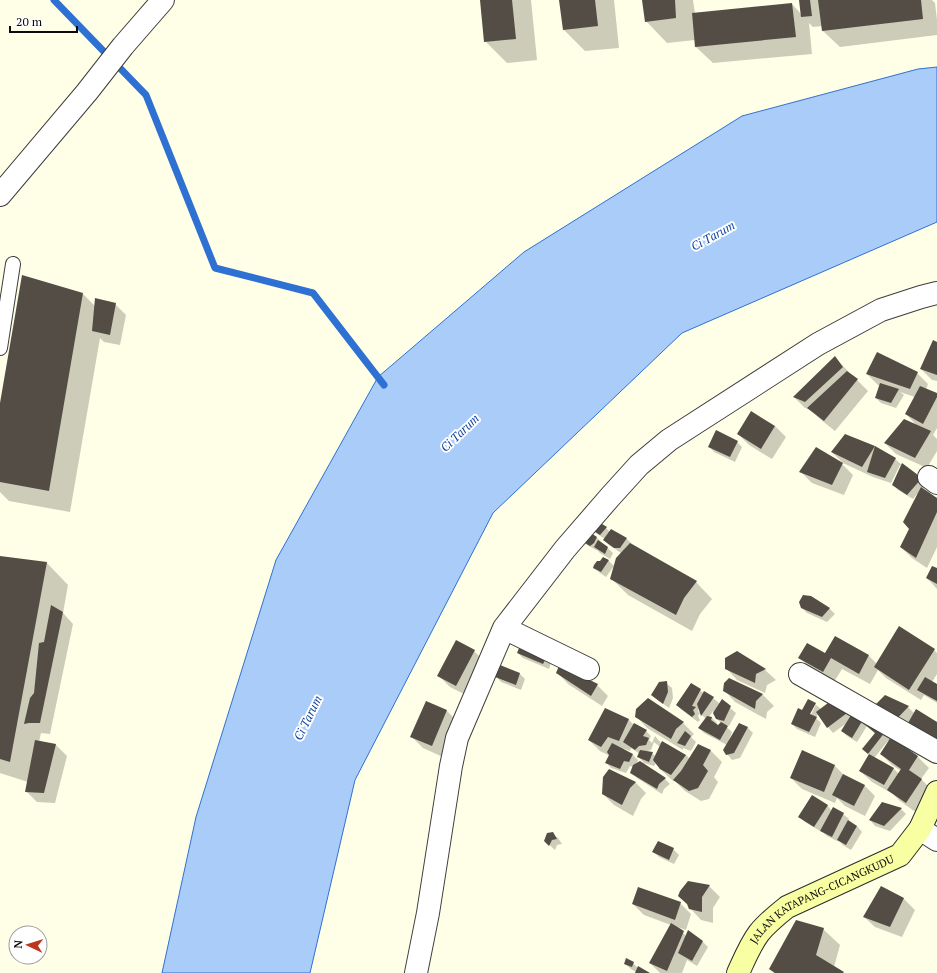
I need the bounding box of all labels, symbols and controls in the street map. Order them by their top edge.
scale bar [10,8,77,34]
text: 20 m [16,14,43,29]
water label: Ci Tarum [688,217,737,254]
water label: Ci Tarum [437,411,482,455]
water label: Ci Tarum [290,693,325,743]
street label: JALAN KATAPANG-CICANGKUDU [747,852,897,946]
north arrow [8,925,48,965]
text: N [11,939,25,949]

